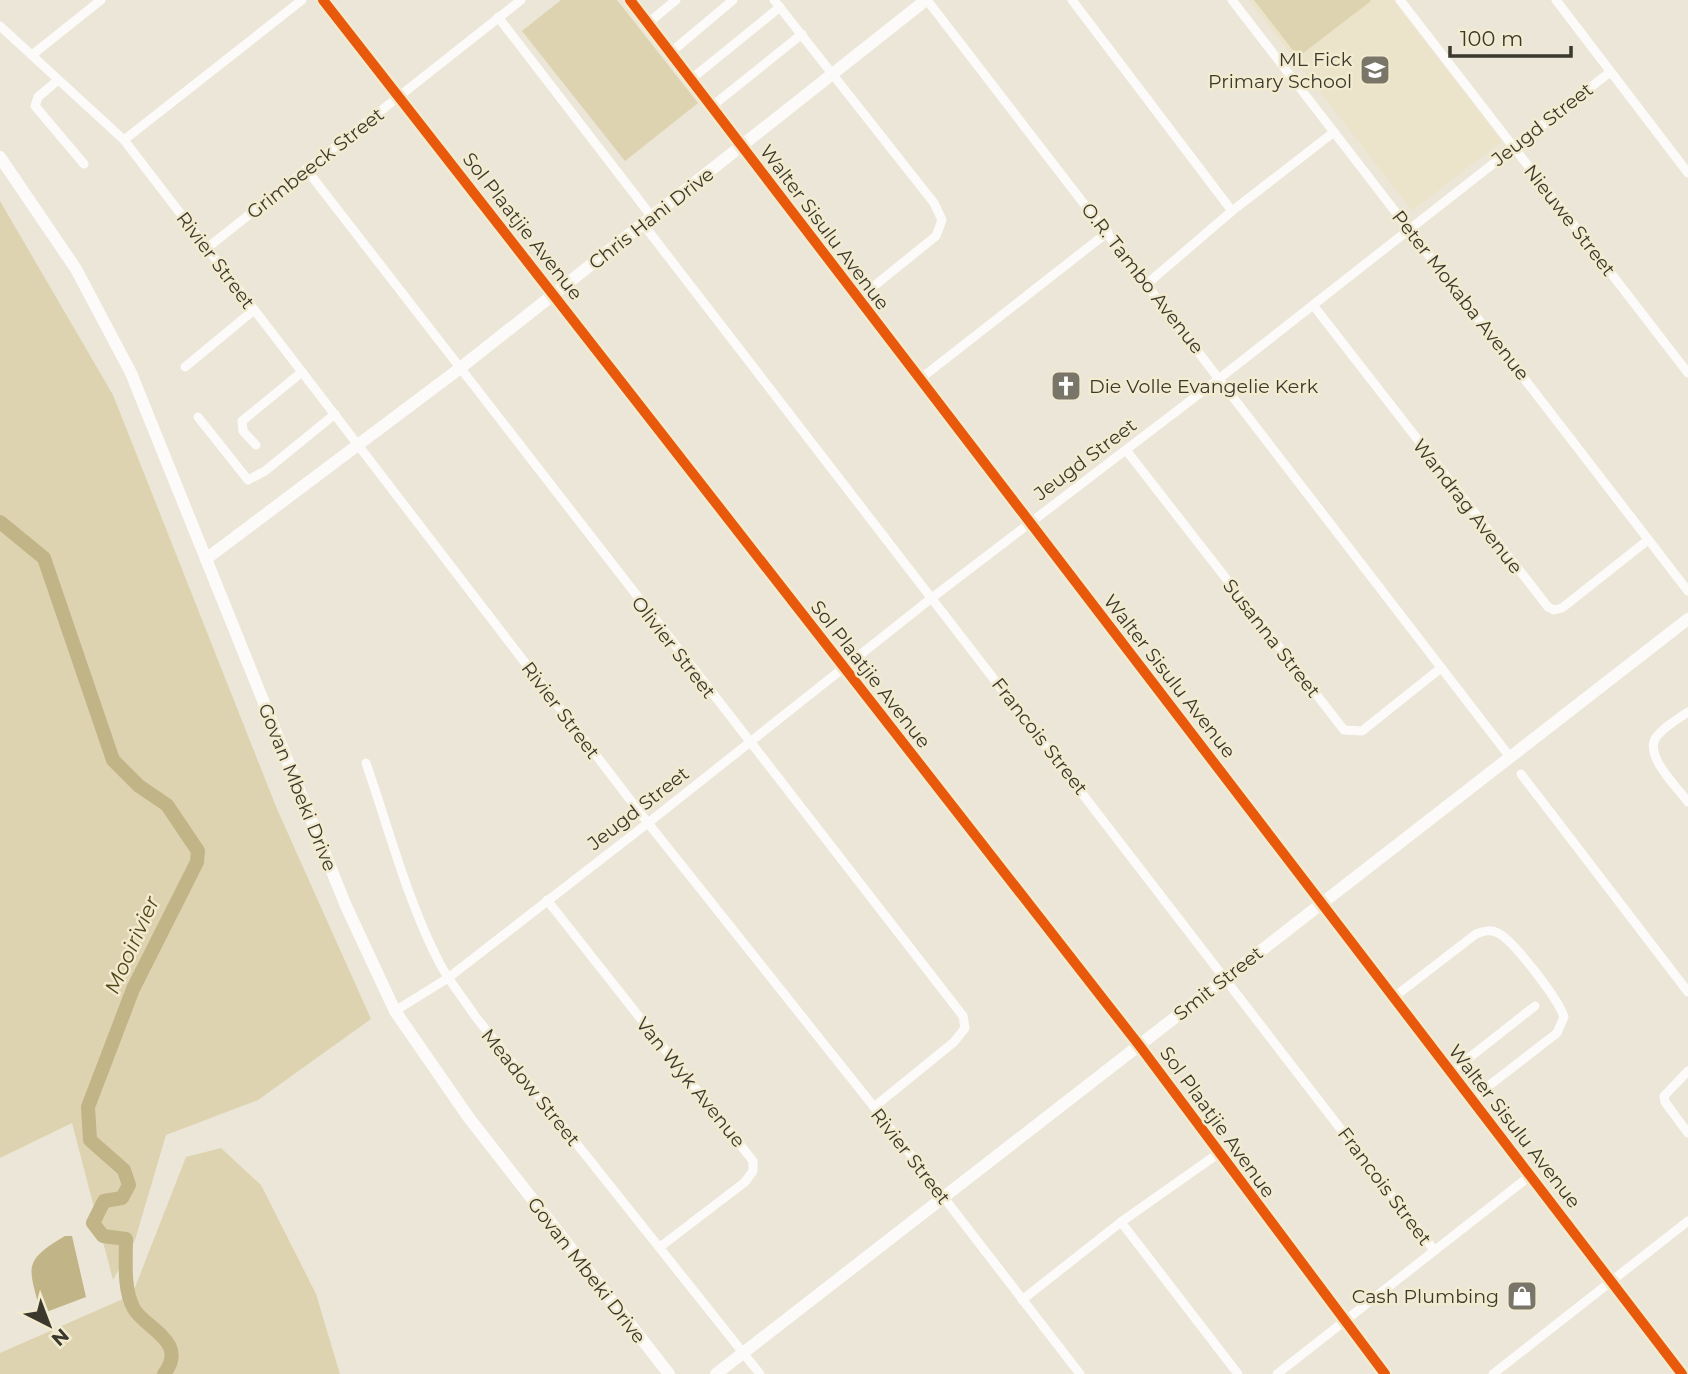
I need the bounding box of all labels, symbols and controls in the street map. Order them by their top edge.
scale bar [1450,14,1571,58]
text: 100 m [1460,26,1523,51]
place label: ML Fick Primary School [1208,48,1353,93]
school or university icon: ML Fick Primary School [1358,53,1392,87]
street label: Jeugd Street [1486,78,1598,172]
street label: Grimbeeck Street [242,103,389,224]
street label: Walter Sisulu Avenue [755,140,894,315]
street label: Sol Plaatjie Avenue [458,148,587,305]
street label: Nieuwe Street [1519,160,1620,281]
street label: Chris Hani Drive [584,162,718,274]
street label: O.R. Tambo Avenue [1076,198,1209,358]
street label: Peter Mokaba Avenue [1387,206,1534,385]
street label: Rivier Street [172,207,260,314]
church icon: Die Volle Evangelie Kerk [1049,369,1083,403]
place label: Die Volle Evangelie Kerk [1089,375,1319,398]
street label: Jeugd Street [1029,413,1141,506]
street label: Wandrag Avenue [1408,434,1527,578]
street label: Susanna Street [1218,574,1325,702]
street label: Walter Sisulu Avenue [1099,590,1241,763]
street label: Olivier Street [627,592,721,703]
street label: Sol Plaatjie Avenue [806,596,935,753]
street label: Rivier Street [517,657,605,764]
street label: Francois Street [987,673,1093,800]
street label: Govan Mbeki Drive [253,700,342,874]
street label: Jeugd Street [582,762,694,856]
water label: Mooirivier [99,892,164,997]
street label: Smit Street [1169,941,1268,1025]
street label: Van Wyk Avenue [631,1013,750,1152]
street label: Meadow Street [476,1024,585,1151]
street label: Walter Sisulu Avenue [1444,1040,1586,1213]
street label: Sol Plaatjie Avenue [1155,1042,1280,1202]
street label: Rivier Street [866,1104,955,1209]
street label: Francois Street [1333,1123,1437,1250]
street label: Govan Mbeki Drive [522,1193,651,1348]
shop icon: Cash Plumbing [1505,1279,1539,1313]
place label: Cash Plumbing [1352,1285,1499,1308]
north arrow [14,1290,84,1360]
text: N [47,1324,73,1351]

